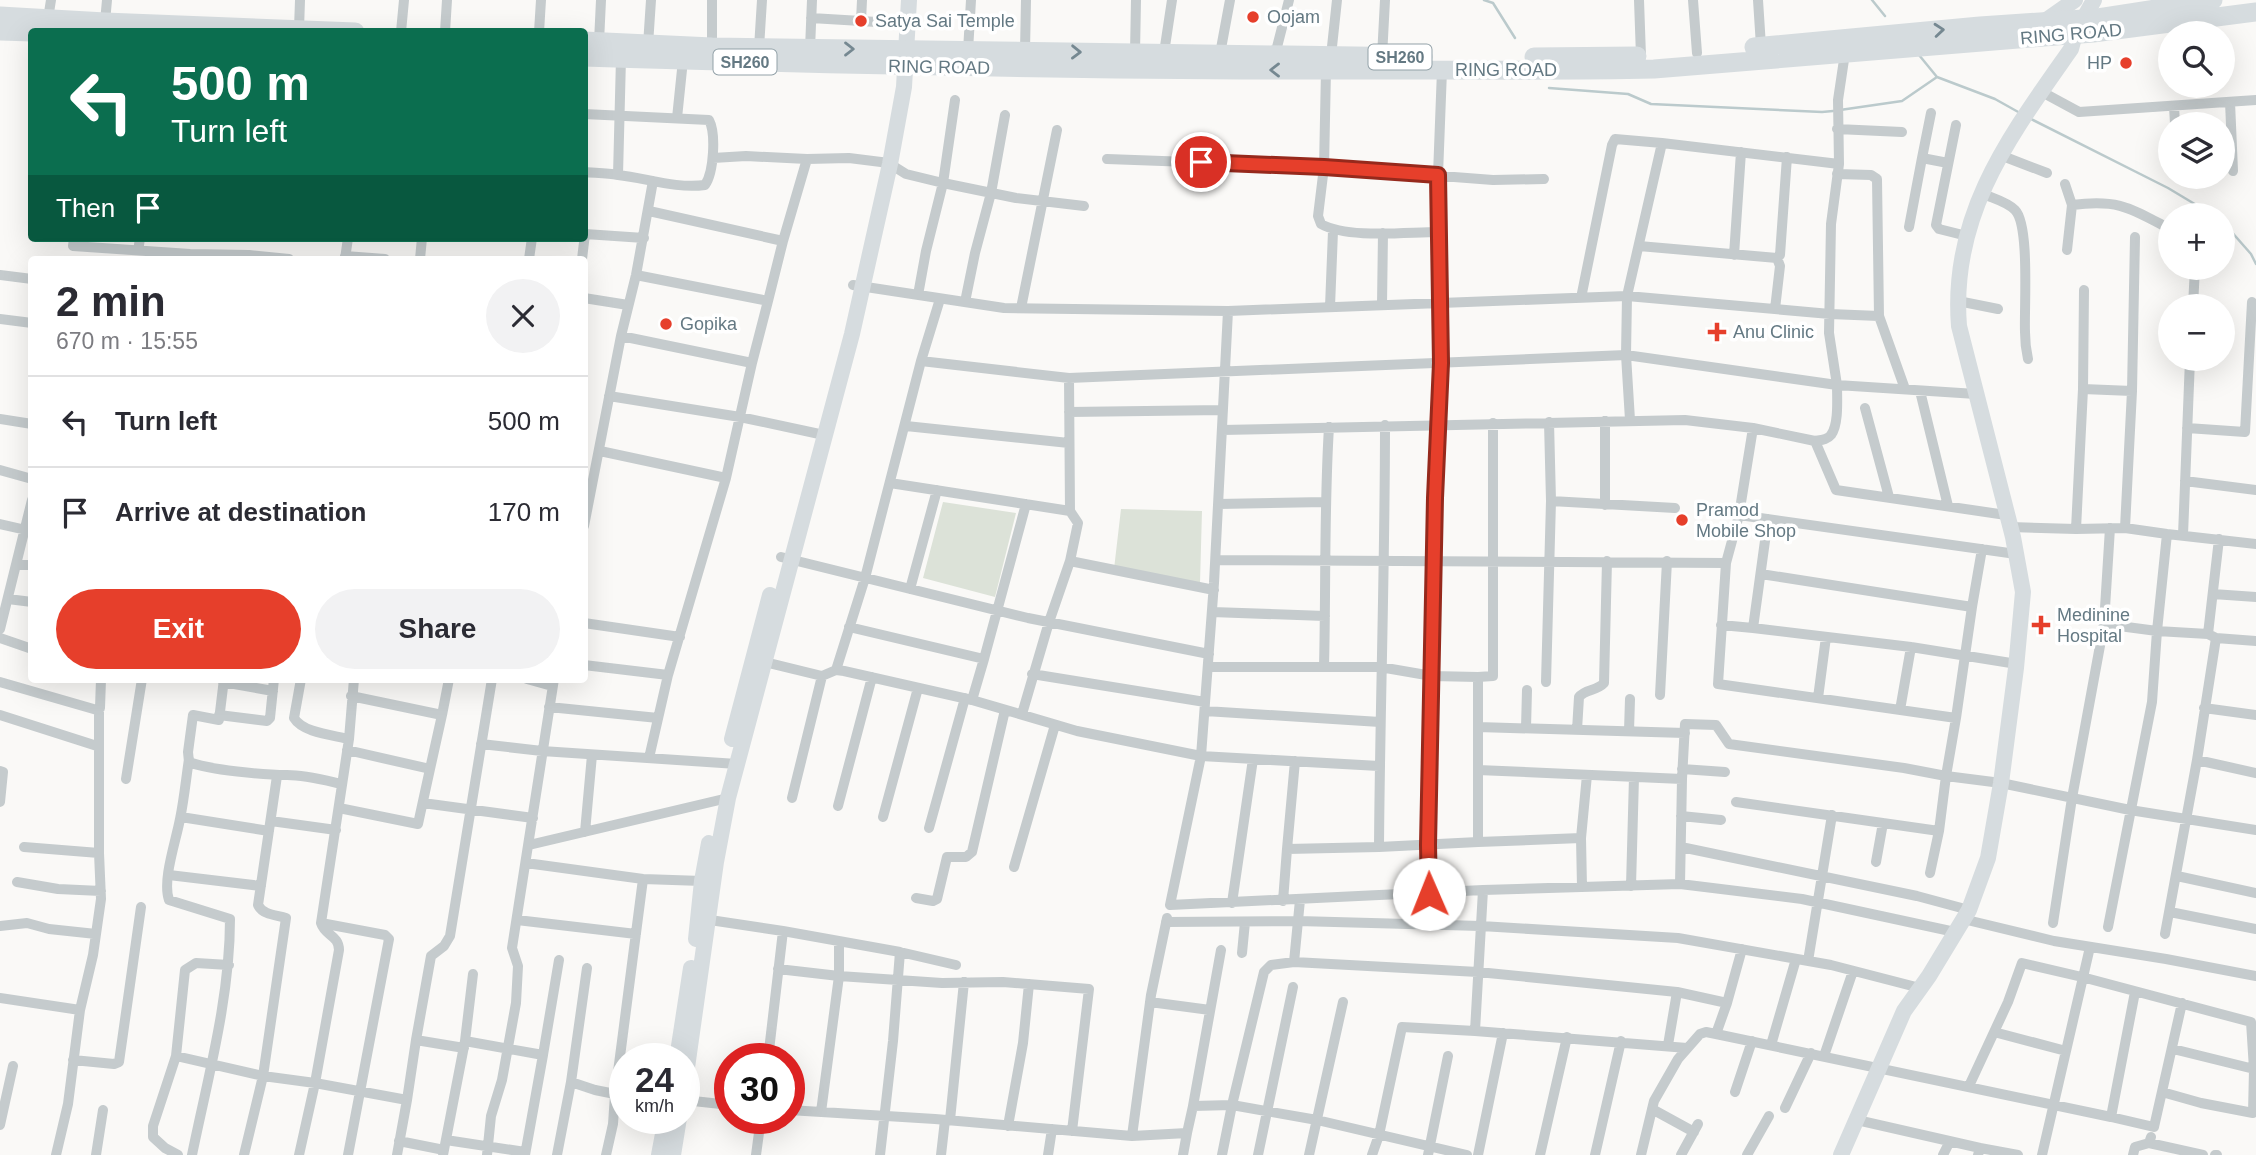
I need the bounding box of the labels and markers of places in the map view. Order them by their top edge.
place label: Oojam [1267,7,1320,27]
marker: Oojam [1245,9,1261,25]
place label: Satya Sai Temple [875,11,1015,31]
marker: Satya Sai Temple [853,13,869,29]
place label: HP [2087,53,2112,73]
marker: HP [2118,55,2134,71]
pin [1171,132,1231,192]
place label: Gopika [680,314,738,334]
marker: Gopika [658,316,674,332]
marker: Anu Clinic [1707,322,1727,342]
place label: Anu Clinic [1733,322,1814,342]
place label: Pramod Mobile Shop [1696,500,1796,541]
marker: Pramod Mobile Shop [1674,512,1690,528]
place label: Medinine Hospital [2057,605,2130,646]
marker: Medinine Hospital [2031,615,2051,635]

